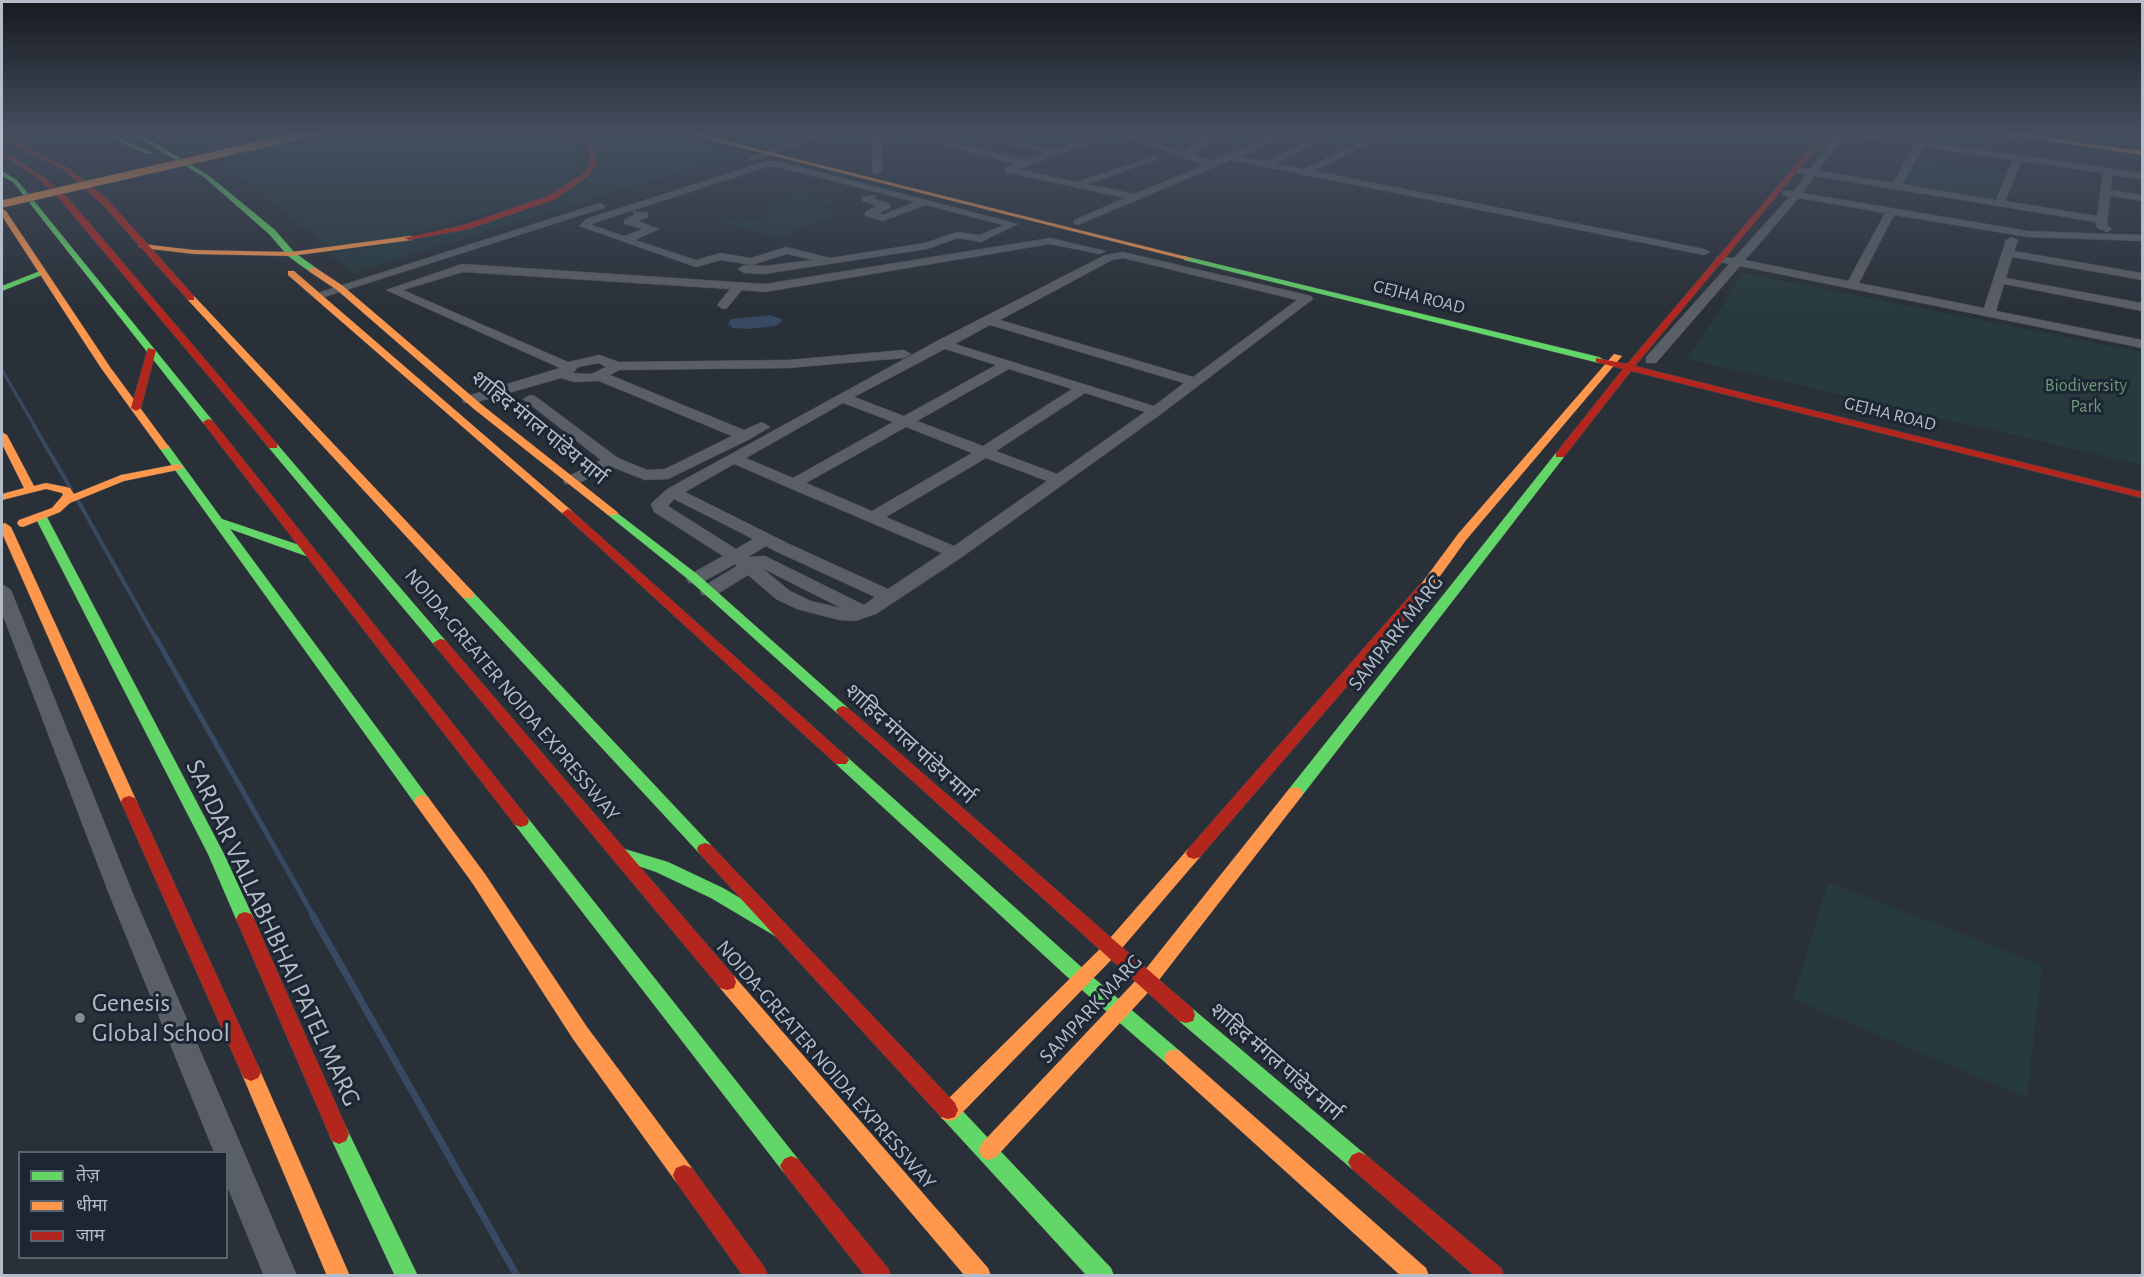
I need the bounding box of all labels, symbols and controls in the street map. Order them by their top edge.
street label: GEJHA ROAD [1371,275,1467,319]
street label: शाहिद मंगल पांडेय मार्ग [466,366,612,490]
park label: Biodiversity Park [2045,375,2127,418]
street label: GEJHA ROAD [1842,392,1938,436]
street label: NOIDA-GREATER NOIDA EXPRESSWAY [399,564,625,826]
street label: SAMPARK MARG [1343,570,1449,696]
street label: शाहिद मंगल पांडेय मार्ग [839,679,981,809]
street label: SARDAR VALLABHBHAI PATEL MARG [179,755,367,1111]
street label: NOIDA-GREATER NOIDA EXPRESSWAY [711,935,941,1195]
street label: SAMPARK MARG [1034,949,1148,1069]
place label: Genesis Global School [92,987,230,1048]
street label: शाहिद मंगल पांडेय मार्ग [1205,998,1347,1126]
marker: Genesis Global School [73,1011,87,1025]
legend [18,1151,228,1259]
text: तेज़ [76,1167,100,1185]
text: धीमा [76,1197,107,1215]
text: जाम [76,1227,105,1245]

